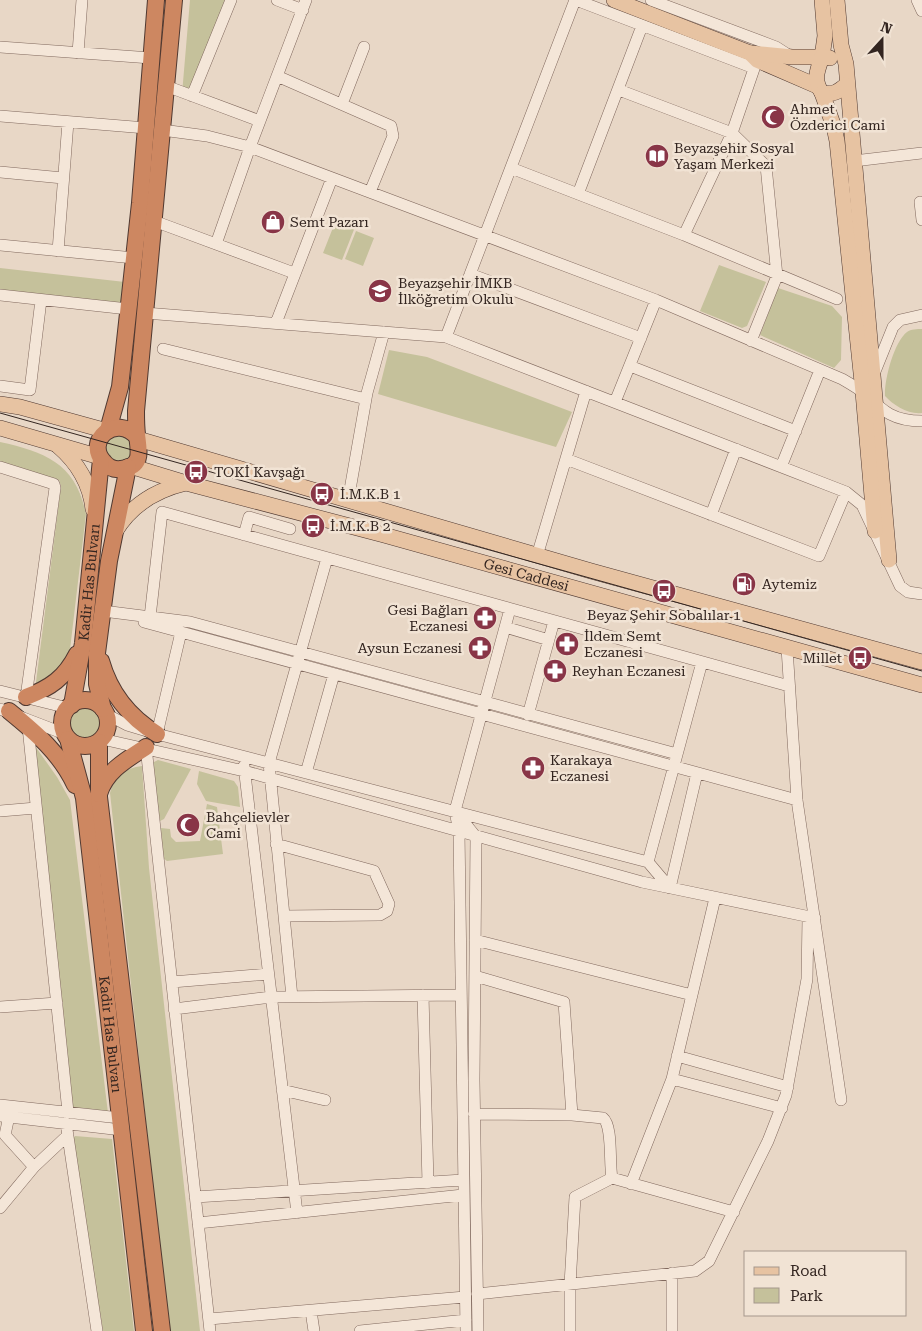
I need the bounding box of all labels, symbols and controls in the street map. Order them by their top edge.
north arrow [857,15,907,65]
text: N [879,18,895,37]
place label: Ahmet Özderici Cami [790,101,886,133]
mosque icon: Ahmet Özderici Cami [760,104,786,130]
place label: Beyazşehir Sosyal Yaşam Merkezi [674,140,795,172]
library icon: Beyazşehir Sosyal Yaşam Merkezi [644,143,670,169]
shop icon: Semt Pazarı [260,209,286,235]
place label: Semt Pazarı [290,214,369,230]
place label: Beyazşehir İMKB İlköğretim Okulu [398,275,514,307]
school or university icon: Beyazşehir İMKB İlköğretim Okulu [367,278,393,304]
bus stop icon: TOKİ Kavşağı [183,459,209,485]
place label: TOKİ Kavşağı [214,464,305,480]
bus stop icon: İ.M.K.B 1 [309,481,335,507]
place label: İ.M.K.B 1 [340,486,401,502]
bus stop icon: İ.M.K.B 2 [300,513,326,539]
place label: İ.M.K.B 2 [330,518,391,534]
street label: Kadir Has Bulvarı [75,522,103,642]
street label: Gesi Caddesi [482,555,571,594]
fuel station icon: Aytemiz [731,571,757,597]
place label: Aytemiz [762,576,817,592]
bus stop icon: Beyaz Şehir Sobalılar 1 [651,578,677,604]
place label: Gesi Bağları Eczanesi [388,602,469,634]
pharmacy icon: Gesi Bağları Eczanesi [472,605,498,631]
place label: Beyaz Şehir Sobalılar 1 [587,607,741,623]
place label: İldem Semt Eczanesi [584,628,661,660]
pharmacy icon: İldem Semt Eczanesi [554,631,580,657]
pharmacy icon: Aysun Eczanesi [467,635,493,661]
place label: Aysun Eczanesi [358,640,463,656]
bus stop icon: Millet [847,645,873,671]
place label: Millet [803,650,842,666]
pharmacy icon: Reyhan Eczanesi [542,658,568,684]
place label: Reyhan Eczanesi [572,663,686,679]
place label: Karakaya Eczanesi [550,752,612,784]
pharmacy icon: Karakaya Eczanesi [520,755,546,781]
place label: Bahçelievler Cami [206,809,290,841]
mosque icon: Bahçelievler Cami [175,812,201,838]
street label: Kadir Has Bulvarı [96,975,125,1094]
legend [744,1251,907,1316]
text: Road [790,1262,827,1280]
text: Park [790,1287,824,1305]

